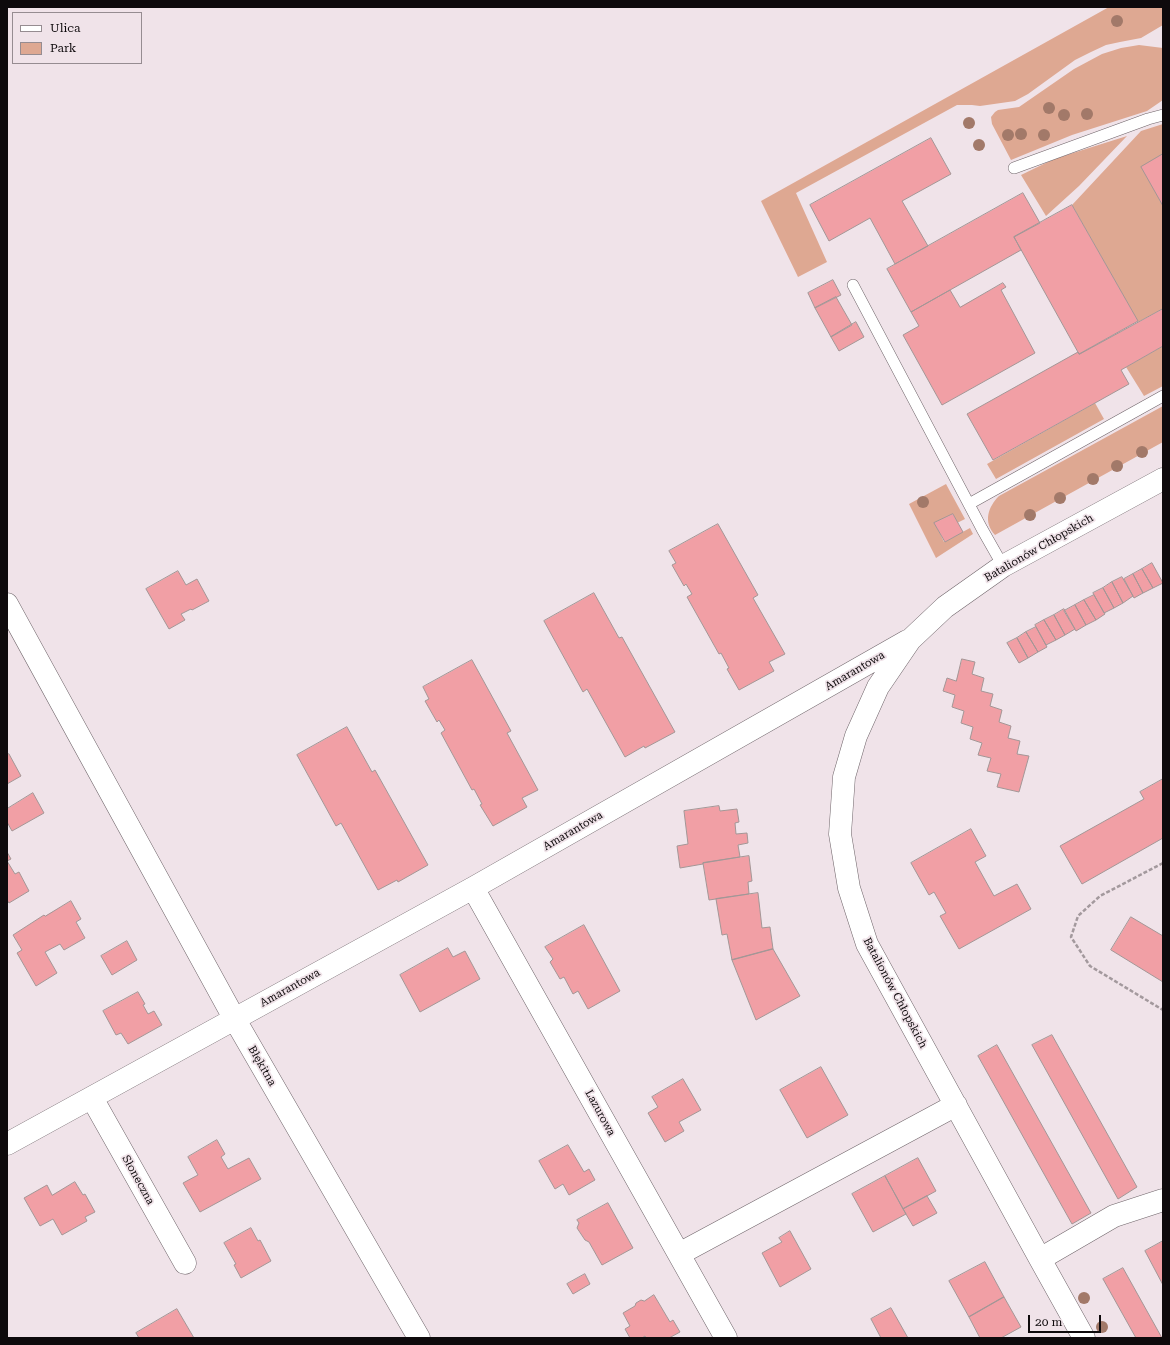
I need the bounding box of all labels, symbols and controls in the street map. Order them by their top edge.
legend [12,12,142,64]
text: Ulica [50,21,80,35]
text: Park [50,41,76,55]
street label: Batalionów Chłopskich [982,511,1096,585]
street label: Amarantowa [823,649,887,693]
street label: Amarantowa [541,809,605,853]
street label: Batalionów Chłopskich [860,935,930,1051]
street label: Amarantowa [258,966,322,1010]
street label: Błękitna [245,1043,279,1089]
street label: Lazurowa [582,1088,618,1138]
street label: Słoneczna [119,1153,157,1207]
scale bar [1030,1307,1103,1333]
text: 20 m [1035,1315,1062,1329]

